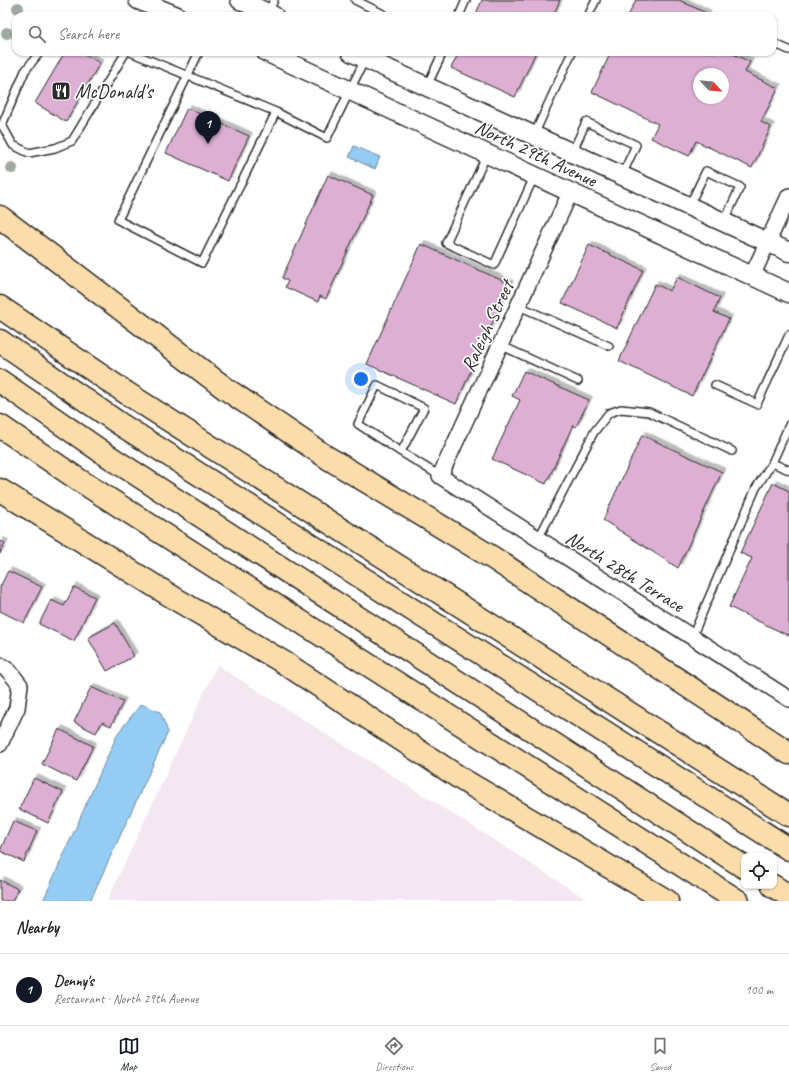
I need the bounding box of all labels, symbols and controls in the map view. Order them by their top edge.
search box [12,12,777,56]
icon: search [26,23,48,45]
text: Search here [58,25,119,44]
north arrow [693,68,729,104]
place label: McDonald's [75,79,155,104]
restaurant icon: McDonald's [50,80,72,102]
pin: 1 [195,111,221,144]
street label: North 29th Avenue [471,114,602,193]
street label: Raleigh Street [456,274,521,376]
your location [351,369,371,389]
street label: North 28th Terrace [561,525,690,619]
map controls [741,853,777,889]
button: locate [741,853,777,889]
text: Nearby [16,917,59,938]
text: Denny's [54,972,94,991]
text: 1 [26,982,32,998]
text: 100 m [745,982,773,998]
text: Restaurant · North 29th Avenue [54,991,198,1007]
tab: Map [118,1035,140,1073]
tab: Directions [375,1035,414,1073]
tab: Saved [649,1035,671,1073]

